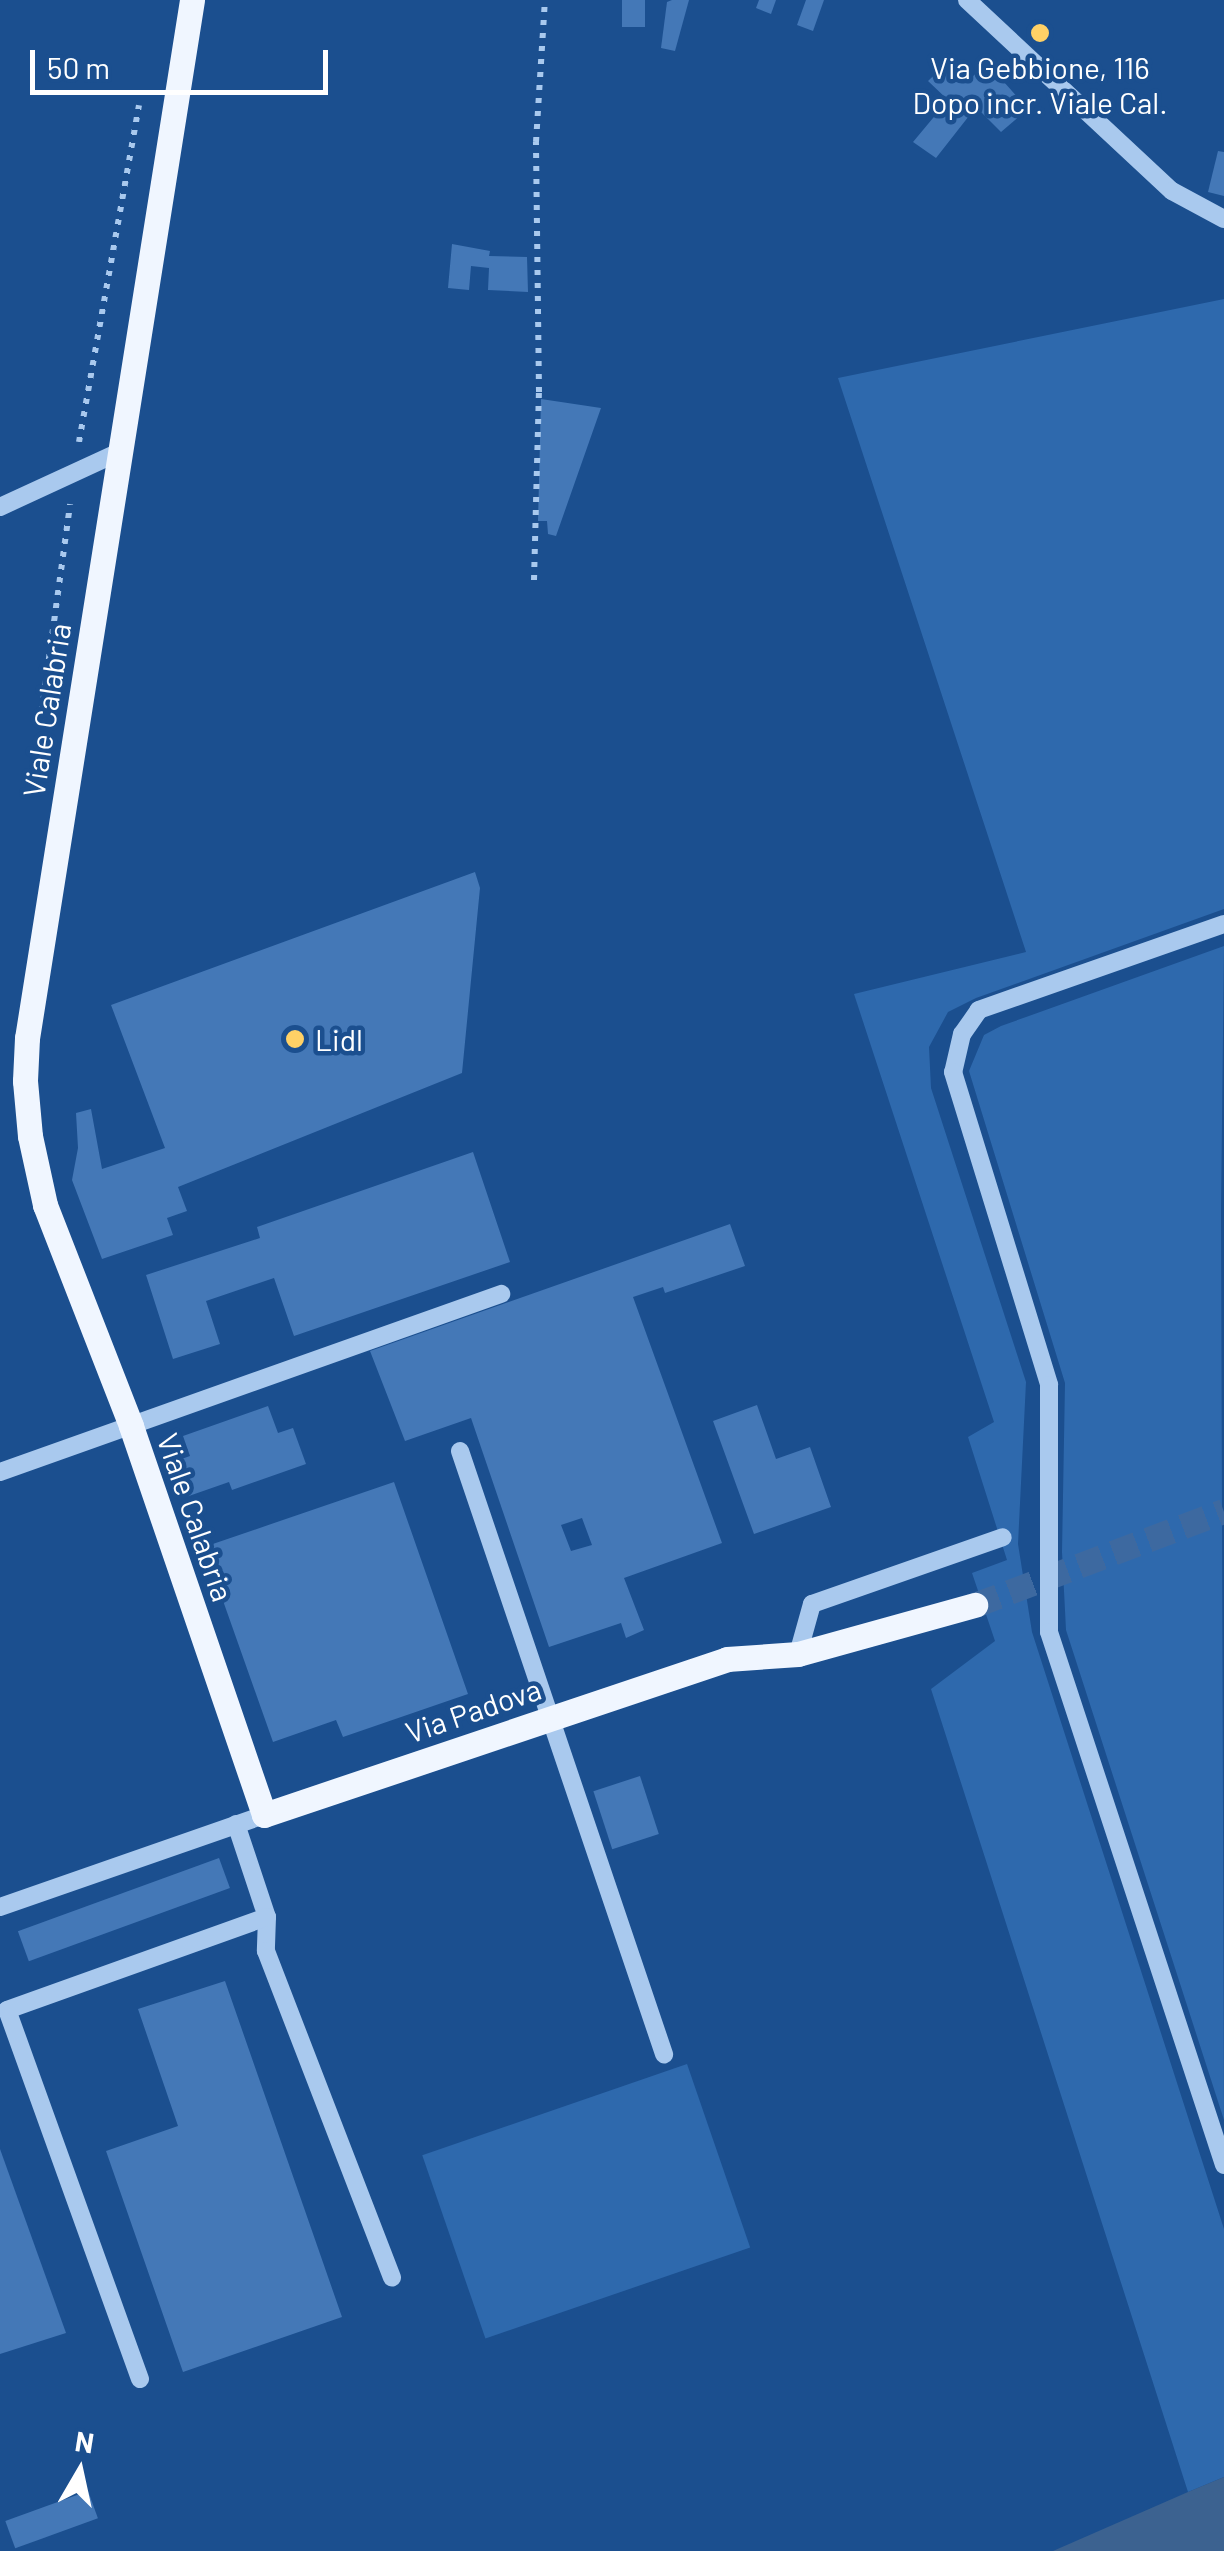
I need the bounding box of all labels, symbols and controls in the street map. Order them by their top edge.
marker: Via Gebbione, 116 Dopo incr. Viale Cal. [1029,22,1051,44]
scale bar [35,30,332,92]
text: 50 m [47,49,110,85]
place label: Via Gebbione, 116 Dopo incr. Viale Cal. [912,49,1168,120]
street label: Viale Calabria [15,621,77,799]
place label: Lidl [315,1021,363,1057]
marker: Lidl [284,1028,306,1050]
street label: Viale Calabria [150,1428,242,1606]
street label: Via Padova [400,1670,546,1750]
north arrow [30,2421,130,2521]
text: N [73,2423,97,2460]

